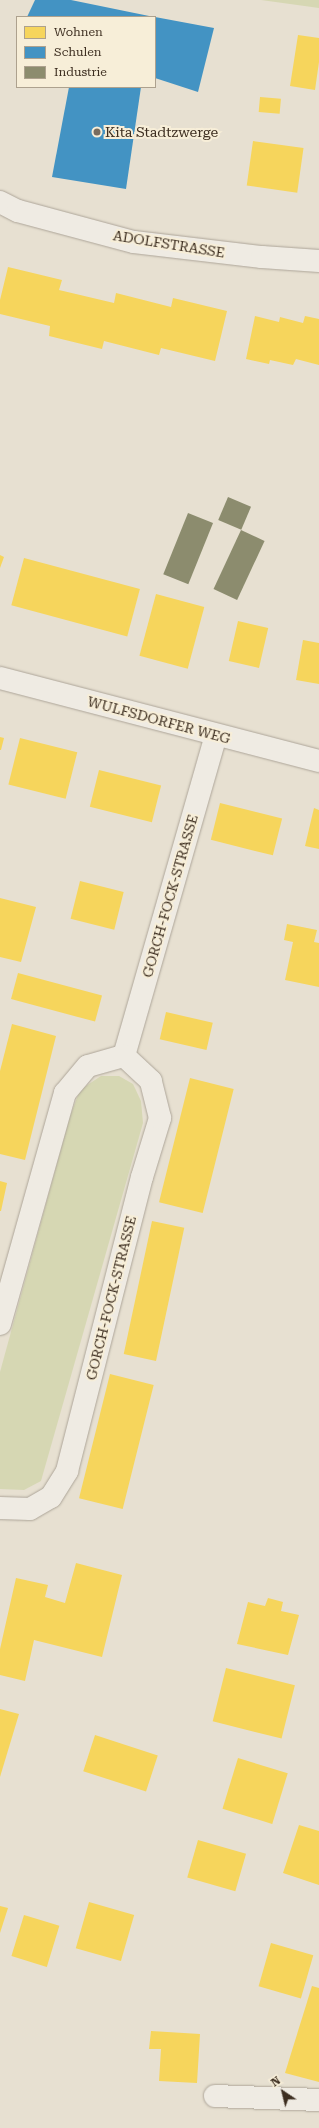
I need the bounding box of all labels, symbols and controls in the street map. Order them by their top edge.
legend [16,16,156,88]
text: Wohnen [54,25,103,39]
text: Schulen [54,45,102,59]
text: Industrie [54,65,107,79]
place label: Kita Stadtzwerge [105,124,218,140]
marker: Kita Stadtzwerge [92,127,102,137]
street label: ADOLFSTRASSE [112,227,226,261]
street label: WULFSDORFER WEG [86,693,232,747]
street label: GORCH-FOCK-STRASSE [139,813,201,979]
street label: GORCH-FOCK-STRASSE [82,1214,140,1382]
north arrow [263,2072,303,2112]
text: N [269,2074,283,2090]

